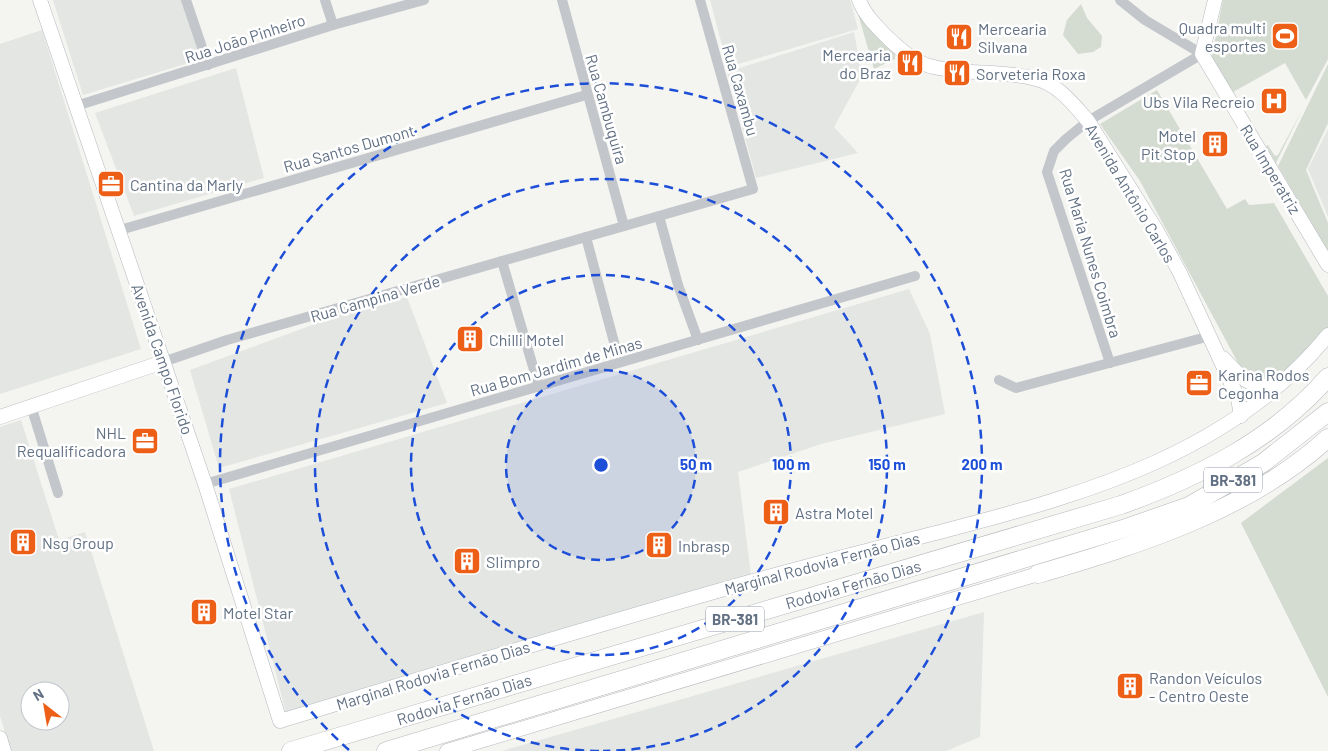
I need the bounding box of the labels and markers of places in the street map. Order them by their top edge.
place label: Quadra multi esportes [1179,18,1266,55]
place label: Mercearia Silvana [978,19,1047,56]
sports icon: Quadra multi esportes [1270,21,1300,51]
restaurant icon: Mercearia Silvana [944,22,974,52]
place label: Mercearia do Braz [822,45,891,82]
restaurant icon: Mercearia do Braz [895,48,925,78]
restaurant icon: Sorveteria Roxa [942,58,972,88]
place label: Sorveteria Roxa [976,64,1086,83]
hospital icon: Ubs Vila Recreio [1259,86,1289,116]
place label: Ubs Vila Recreio [1143,92,1255,111]
place label: Motel Pit Stop [1141,126,1196,163]
building icon: Motel Pit Stop [1200,129,1230,159]
office icon: Cantina da Marly [96,169,126,199]
place label: Cantina da Marly [130,175,244,194]
building icon: Chilli Motel [455,324,485,354]
place label: Chilli Motel [489,330,564,349]
place label: Karina Rodos Cegonha [1218,365,1309,402]
office icon: Karina Rodos Cegonha [1184,368,1214,398]
place label: NHL Requalificadora [17,423,126,460]
office icon: NHL Requalificadora [130,426,160,456]
centre of rings [592,456,610,474]
building icon: Astra Motel [761,497,791,527]
place label: Astra Motel [795,503,873,522]
building icon: Nsg Group [8,527,38,557]
building icon: Inbrasp [644,530,674,560]
place label: Nsg Group [42,533,114,552]
place label: Inbrasp [678,536,730,555]
building icon: SIimpro [452,546,482,576]
place label: SIimpro [486,552,540,571]
building icon: Motel Star [189,597,219,627]
place label: Motel Star [223,603,293,622]
place label: Randon Veículos - Centro Oeste [1149,668,1262,705]
building icon: Randon Veículos - Centro Oeste [1115,671,1145,701]

